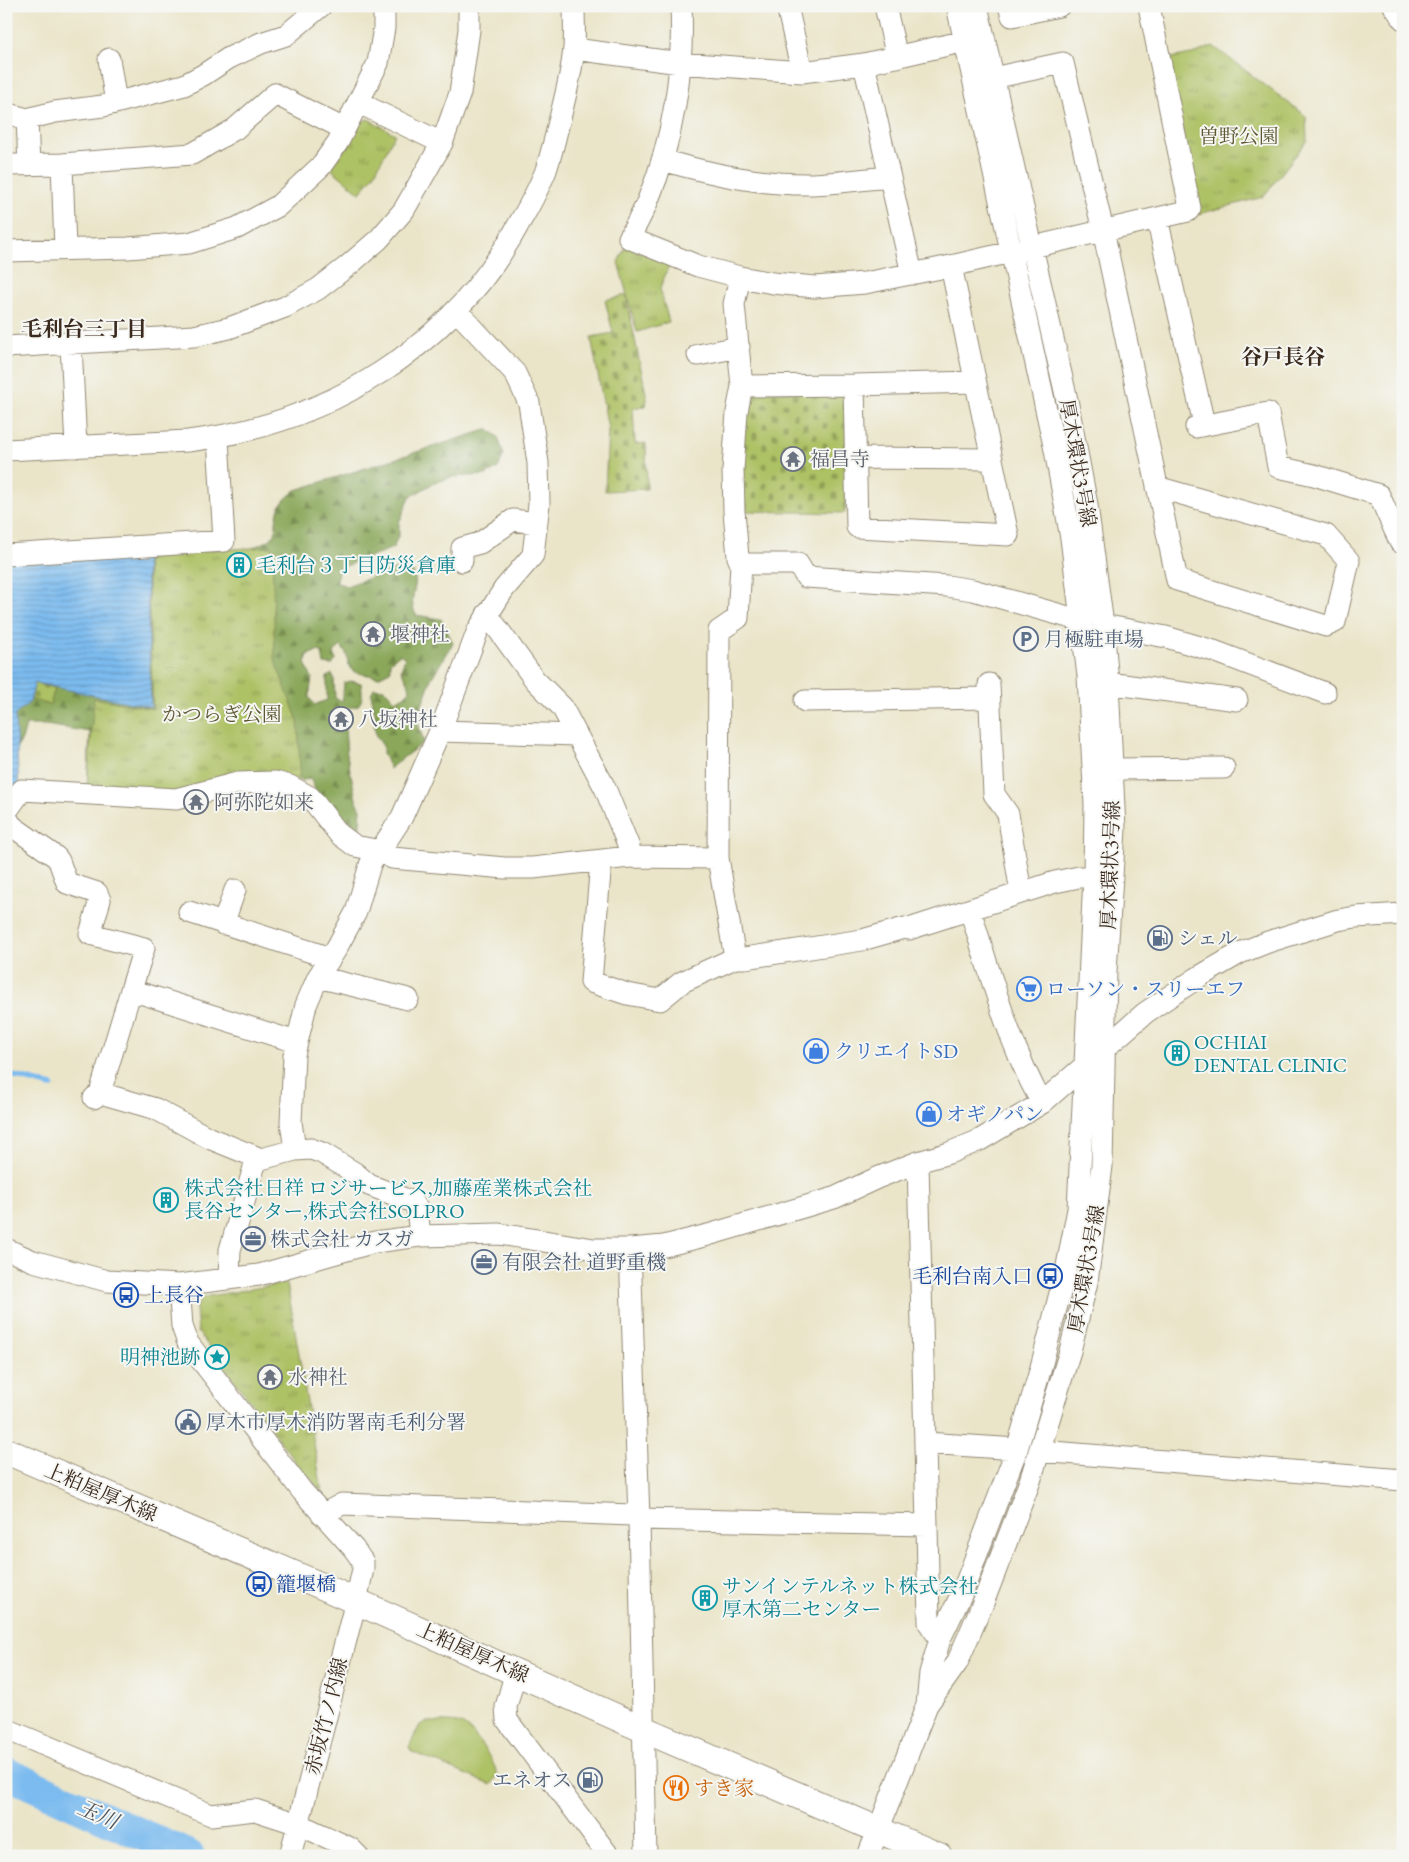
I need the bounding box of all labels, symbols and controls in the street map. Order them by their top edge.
park label: 曽野公園 [1199,123,1279,149]
district label: 毛利台三丁目 [21,315,147,342]
district label: 谷戸長谷 [1241,343,1325,370]
street label: 厚木環状3号線 [1054,397,1102,529]
temple icon: 福昌寺 [780,446,806,472]
place label: 福昌寺 [810,446,870,472]
building icon: 毛利台３丁目防災倉庫 [226,552,252,578]
place label: 毛利台３丁目防災倉庫 [256,552,456,578]
temple icon: 堰神社 [360,621,386,647]
place label: 堰神社 [390,621,450,647]
parking icon: 月極駐車場 [1013,626,1039,652]
place label: 月極駐車場 [1044,626,1144,652]
park label: かつらぎ公園 [162,701,282,727]
temple icon: 八坂神社 [328,706,354,732]
place label: 八坂神社 [358,706,438,732]
temple icon: 阿弥陀如来 [183,789,209,815]
place label: 阿弥陀如来 [214,789,314,815]
street label: 厚木環状3号線 [1095,800,1125,930]
fuel station icon: シェル [1147,925,1173,951]
place label: シェル [1178,925,1238,951]
supermarket icon: ローソン・スリーエフ [1016,976,1042,1002]
place label: ローソン・スリーエフ [1046,976,1245,1002]
place label: OCHIAI DENTAL CLINIC [1194,1029,1347,1078]
shop icon: クリエイトSD [803,1038,829,1064]
place label: クリエイトSD [834,1038,958,1064]
building icon: OCHIAI DENTAL CLINIC [1164,1040,1190,1066]
shop icon: オギノパン [916,1101,942,1127]
place label: オギノパン [946,1101,1044,1127]
place label: 株式会社日祥 ロジサービス,加藤産業株式会社 長谷センター,株式会社SOLPRO [184,1175,593,1224]
building icon: 株式会社日祥 ロジサービス,加藤産業株式会社 長谷センター,株式会社SOLPRO [153,1187,179,1213]
street label: 厚木環状3号線 [1062,1203,1110,1335]
office icon: 株式会社 カスガ [240,1226,266,1252]
place label: 株式会社 カスガ [270,1226,414,1252]
office icon: 有限会社 道野重機 [471,1249,497,1275]
place label: 有限会社 道野重機 [502,1249,666,1275]
place label: 毛利台南入口 [912,1263,1032,1289]
bus stop icon: 毛利台南入口 [1037,1263,1063,1289]
bus stop icon: 上長谷 [113,1282,139,1308]
place label: 上長谷 [144,1282,204,1308]
place label: 明神池跡 [120,1344,200,1370]
place icon: 明神池跡 [204,1344,230,1370]
temple icon: 水神社 [257,1364,283,1390]
place label: 水神社 [288,1364,348,1390]
public building icon: 厚木市厚木消防署南毛利分署 [175,1409,201,1435]
place label: 厚木市厚木消防署南毛利分署 [206,1409,466,1435]
street label: 上粕屋厚木線 [41,1457,161,1527]
bus stop icon: 籠堰橋 [246,1571,272,1597]
place label: 籠堰橋 [276,1571,336,1597]
place label: サンインテルネット株式会社 厚木第二センター [722,1573,978,1622]
building icon: サンインテルネット株式会社 厚木第二センター [692,1585,718,1611]
street label: 上粕屋厚木線 [413,1616,533,1688]
street label: 赤坂竹ノ内線 [299,1655,353,1777]
place label: エネオス [492,1767,572,1793]
fuel station icon: エネオス [577,1767,603,1793]
restaurant icon: すき家 [663,1775,689,1801]
place label: すき家 [694,1775,754,1801]
water label: 玉川 [73,1793,125,1836]

